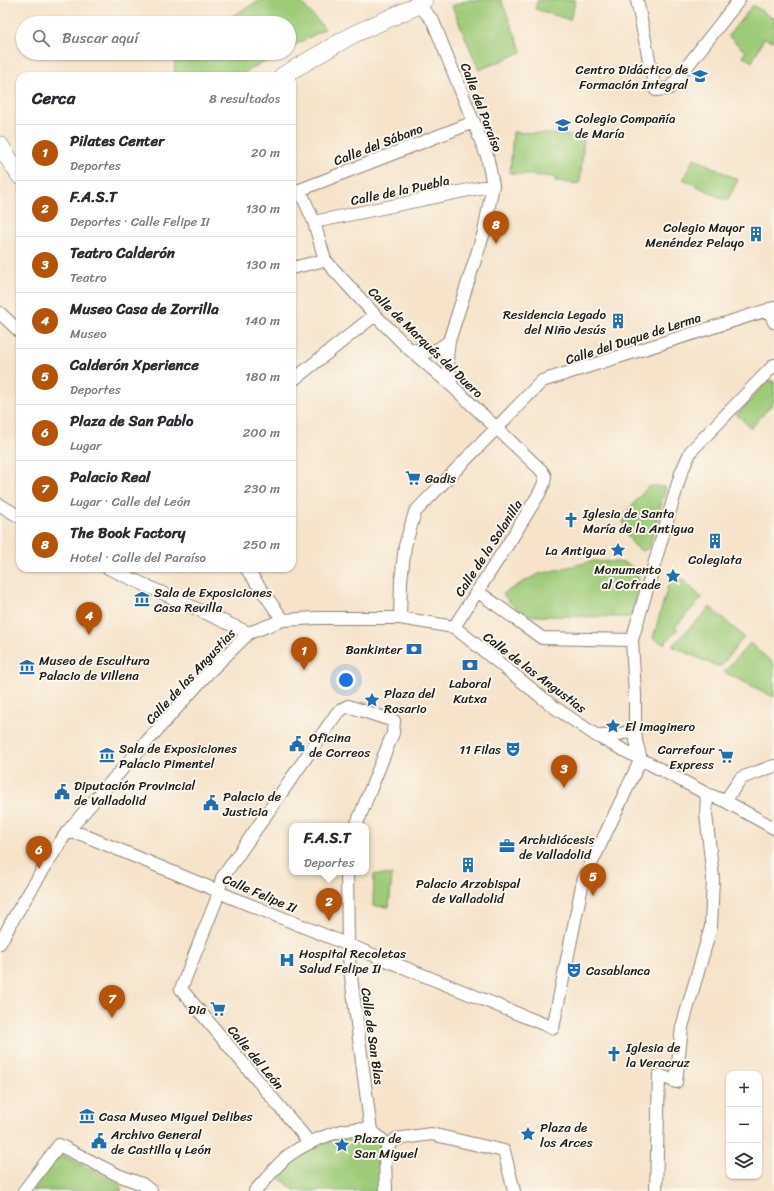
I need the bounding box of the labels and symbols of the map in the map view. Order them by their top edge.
place label: Centro Didáctico de Formación Integral [576,58,688,96]
street label: Calle del Paraíso [454,59,509,156]
school or university icon: Centro Didáctico de Formación Integral [691,67,709,85]
place label: Colegio Compañía de María [575,107,676,145]
school or university icon: Colegio Compañía de María [554,116,572,134]
street label: Calle del Sábano [330,117,427,172]
street label: Calle de la Puebla [349,169,452,212]
pin: 8 [483,211,509,244]
place label: Colegio Mayor Menéndez Pelayo [645,216,745,254]
building icon: Colegio Mayor Menéndez Pelayo [747,225,765,243]
street label: Calle de Marqués del Duero [363,281,489,404]
place label: Residencia Legado del Niño Jesús [503,303,606,341]
street label: Calle del Duque de Lerma [562,306,704,371]
building icon: Residencia Legado del Niño Jesús [609,312,627,330]
place label: Gadis [425,467,456,490]
supermarket icon: Gadis [404,469,422,487]
street label: Calle de la Solanilla [448,495,529,601]
place label: Iglesia de Santa María de la Antigua [582,502,694,540]
church icon: Iglesia de Santa María de la Antigua [562,511,580,529]
building icon: Colegiata [706,532,724,550]
place label: La Antigua [545,539,606,562]
place icon: La Antigua [609,541,627,559]
place label: Colegiata [688,548,742,571]
place label: Monumento al Cofrade [594,558,661,596]
place icon: Monumento al Cofrade [664,567,682,585]
place label: Sala de Exposiciones Casa Revilla [154,581,272,619]
museum icon: Sala de Exposiciones Casa Revilla [133,590,151,608]
pin: 4 [76,602,102,635]
street label: Calle de las Angustias [139,622,242,730]
street label: Calle de las Angustias [478,626,592,720]
pin: 1 [291,637,317,670]
place label: Bankinter [345,638,403,661]
bank icon: Bankinter [405,640,423,658]
place label: Museo de Escultura Palacio de Villena [39,649,150,687]
bank icon: Laboral Kutxa [461,656,479,674]
museum icon: Museo de Escultura Palacio de Villena [18,658,36,676]
your location [336,670,356,690]
place label: Laboral Kutxa [449,672,491,710]
place label: Plaza del Rosario [384,682,435,720]
place icon: Plaza del Rosario [363,691,381,709]
place label: El Imaginero [625,715,696,738]
place icon: El Imaginero [604,717,622,735]
place label: Oficina de Correos [309,726,371,764]
public building icon: Oficina de Correos [288,735,306,753]
place label: Sala de Exposiciones Palacio Pimentel [119,737,237,775]
place label: 11 Filas [460,738,501,761]
place label: Carrefour Express [658,738,715,776]
theatre icon: 11 Filas [504,740,522,758]
museum icon: Sala de Exposiciones Palacio Pimentel [98,746,116,764]
supermarket icon: Carrefour Express [717,747,735,765]
pin: 3 [551,755,577,788]
place label: Diputación Provincial de Valladolid [74,774,196,812]
public building icon: Diputación Provincial de Valladolid [53,783,71,801]
place label: Palacio de Justicia [222,785,282,823]
public building icon: Palacio de Justicia [202,794,220,812]
place label: Archidiócesis de Valladolid [518,828,595,866]
pin: 6 [26,836,52,869]
office icon: Archidiócesis de Valladolid [498,837,516,855]
building icon: Palacio Arzobispal de Valladolid [459,856,477,874]
pin: 5 [580,863,606,896]
street label: Calle Felipe II [219,867,301,919]
place label: Palacio Arzobispal de Valladolid [416,872,520,910]
pin: 2 [316,888,342,921]
place label: Hospital Recoletas Salud Felipe II [299,942,406,980]
hospital icon: Hospital Recoletas Salud Felipe II [278,951,296,969]
place label: Casablanca [586,959,651,982]
theatre icon: Casablanca [565,961,583,979]
pin: 7 [99,985,125,1018]
street label: Calle de San Blas [354,986,391,1087]
place label: Dia [188,998,206,1021]
supermarket icon: Dia [209,1000,227,1018]
street label: Calle del León [222,1020,290,1095]
place label: Iglesia de la Veracruz [625,1036,691,1074]
church icon: Iglesia de la Veracruz [605,1045,623,1063]
place label: Casa Museo Miguel Delibes [99,1105,254,1128]
museum icon: Casa Museo Miguel Delibes [78,1107,96,1125]
place label: Plaza de los Arces [540,1116,593,1154]
place label: Archivo General de Castilla y León [110,1123,211,1161]
place icon: Plaza de los Arces [519,1125,537,1143]
place label: Plaza de San Miguel [354,1127,418,1165]
public building icon: Archivo General de Castilla y León [90,1132,108,1150]
place icon: Plaza de San Miguel [333,1136,351,1154]

